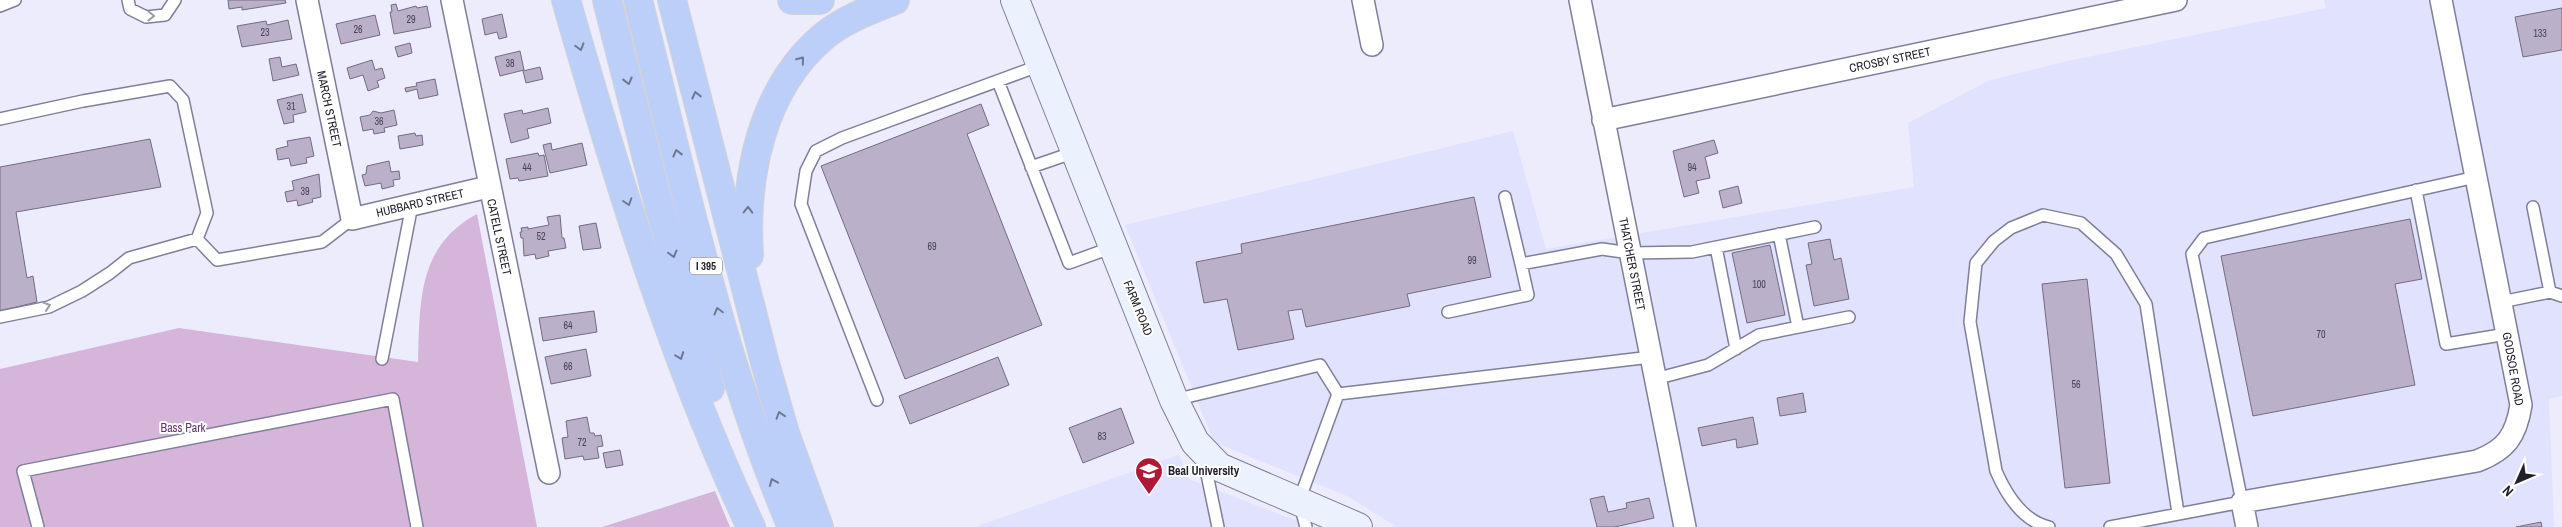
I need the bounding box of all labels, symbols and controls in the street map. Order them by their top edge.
one-way arrow [148,11,156,21]
house number: 29 [406,13,416,26]
house number: 26 [353,23,363,36]
house number: 23 [260,26,270,39]
house number: 133 [2533,27,2547,40]
one-way arrow [574,42,584,50]
street label: CROSBY STREET [1848,44,1932,76]
one-way arrow [796,56,805,65]
house number: 38 [505,57,515,70]
street label: MARCH STREET [313,69,345,149]
one-way arrow [622,77,633,86]
one-way arrow [691,91,702,100]
house number: 31 [286,100,296,113]
house number: 36 [374,115,384,128]
one-way arrow [672,149,683,158]
house number: 44 [522,161,532,174]
house number: 94 [1687,161,1697,174]
house number: 39 [300,185,310,198]
street label: HUBBARD STREET [375,185,465,221]
street label: CATELL STREET [483,197,515,277]
one-way arrow [622,197,632,206]
one-way arrow [742,206,753,214]
street label: THATCHER STREET [1615,216,1649,312]
house number: 52 [536,230,546,243]
house number: 69 [927,240,937,253]
one-way arrow [667,250,677,258]
house number: 99 [1467,254,1477,267]
road number: I 395 [690,258,722,274]
street label: FARM ROAD [1120,278,1156,338]
house number: 100 [1752,278,1766,291]
one-way arrow [43,302,51,312]
one-way arrow [713,307,723,315]
house number: 64 [563,319,573,332]
house number: 70 [2316,328,2326,341]
street label: GODSOE ROAD [2499,331,2527,407]
one-way arrow [674,351,685,360]
house number: 66 [563,360,573,373]
house number: 56 [2071,378,2081,391]
one-way arrow [775,411,785,420]
park label: Bass Park [161,420,205,436]
house number: 83 [1097,430,1107,443]
house number: 72 [577,436,587,449]
school or university icon: Beal University [1134,456,1164,495]
north arrow [2492,457,2542,507]
place label: Beal University [1168,463,1240,479]
one-way arrow [769,478,779,487]
text: N [2499,482,2517,500]

